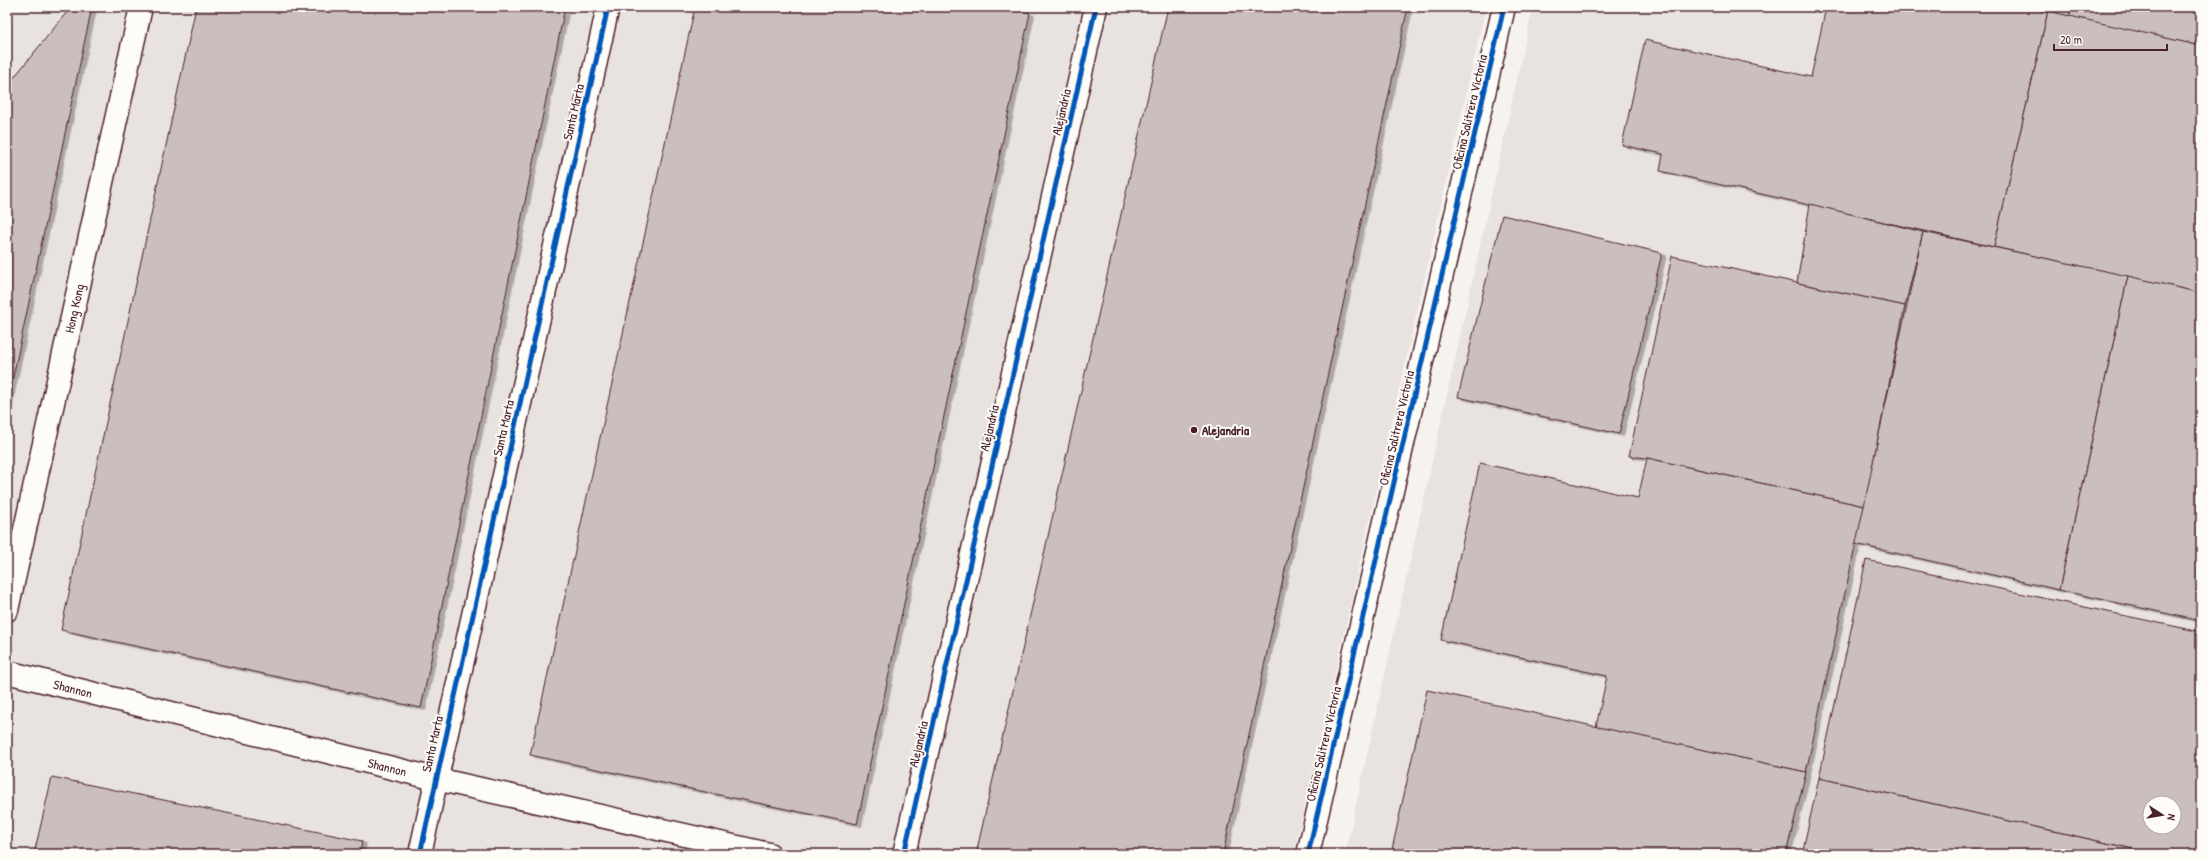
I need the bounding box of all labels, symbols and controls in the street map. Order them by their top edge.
scale bar [2054,26,2167,52]
text: 20 m [2060,31,2082,48]
street label: Oficina Salitrera Victoria [1447,53,1491,171]
street label: Santa Marta [558,82,588,142]
street label: Alejandría [1047,87,1075,137]
street label: Hong Kong [60,282,88,335]
street label: Oficina Salitrera Victoria [1374,369,1418,487]
street label: Santa Marta [488,398,518,458]
street label: Alejandría [975,403,1003,453]
place label: Alejandria [1202,421,1250,439]
marker: Alejandria [1189,425,1199,435]
street label: Shannon [52,675,94,702]
street label: Oficina Salitrera Victoria [1301,685,1345,803]
street label: Santa Marta [417,714,447,774]
street label: Alejandría [904,719,932,769]
street label: Shannon [366,753,409,780]
north arrow [2142,795,2182,835]
text: N [2164,813,2179,822]

